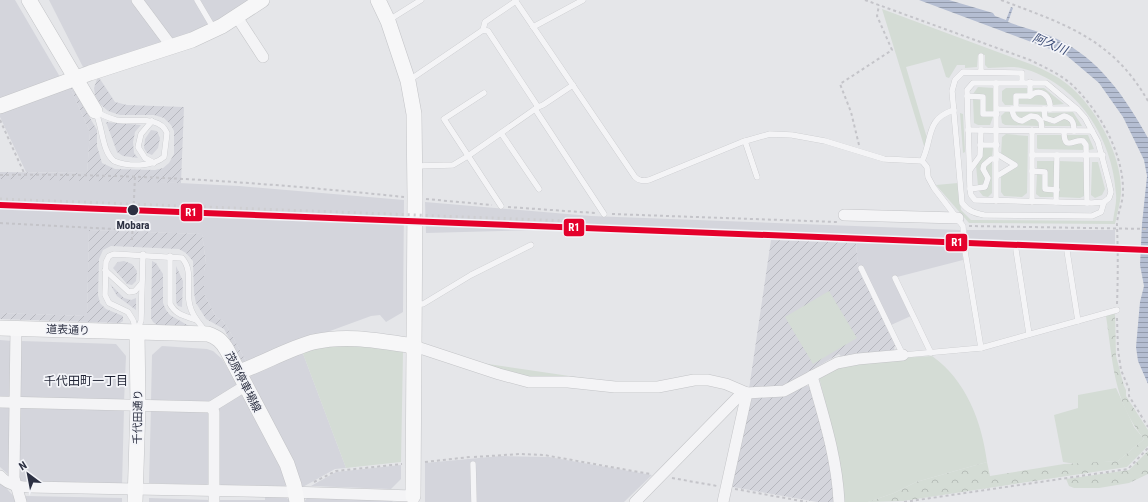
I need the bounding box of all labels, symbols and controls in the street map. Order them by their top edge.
water label: 阿久川 [1031,31,1071,58]
marker: Mobara [126,203,140,217]
line badge: R1 [180,203,203,222]
text: R1 [185,206,197,219]
line badge: R1 [563,218,585,237]
place label: Mobara [116,219,150,232]
text: R1 [568,221,580,234]
line badge: R1 [945,233,968,252]
text: R1 [951,236,963,249]
street label: 道表通り [46,323,90,337]
street label: 茂原停車場線 [222,350,264,414]
district label: 千代田町一丁目 [44,374,128,388]
street label: 千代田通り [131,389,145,445]
north arrow [8,454,48,494]
text: N [17,459,29,473]

